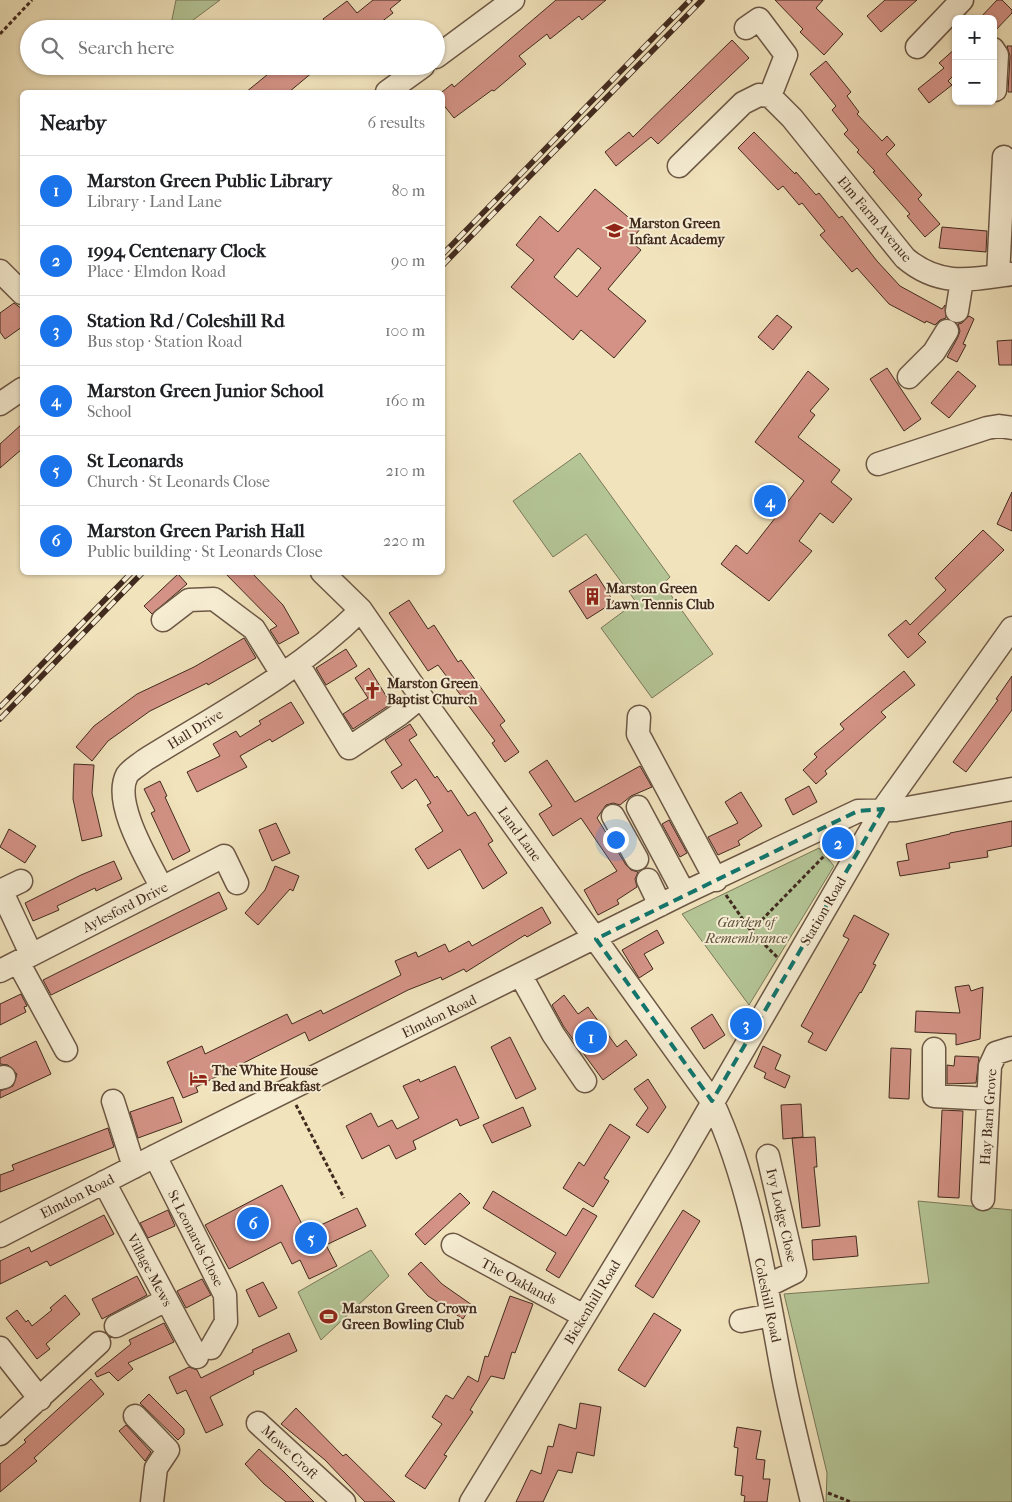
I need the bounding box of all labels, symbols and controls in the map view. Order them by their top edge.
map controls [952,15,997,105]
button: + [952,15,997,60]
search box [20,20,445,75]
icon: search [38,34,66,62]
text: Search here [78,37,174,59]
button: − [952,60,997,105]
text: Nearby [40,111,106,135]
text: 6 results [367,113,425,132]
text: Marston Green Public Library [87,170,332,192]
street label: Elm Farm Avenue [834,173,915,266]
text: 1 [53,181,59,200]
text: 80 m [391,181,425,200]
text: Library · Land Lane [87,192,222,211]
place label: Marston Green Infant Academy [628,215,726,248]
school or university icon: Marston Green Infant Academy [605,221,625,241]
text: 1994 Centenary Clock [87,240,266,262]
text: 2 [52,251,60,270]
text: 90 m [391,251,425,270]
text: Place · Elmdon Road [87,262,226,281]
text: Station Rd / Coleshill Rd [87,310,285,332]
text: 3 [53,321,59,340]
text: 100 m [385,321,425,340]
text: Bus stop · Station Road [87,332,242,351]
text: Marston Green Junior School [87,380,324,402]
text: 4 [51,391,61,410]
text: 160 m [385,391,425,410]
text: School [87,402,132,421]
text: St Leonards [87,450,183,472]
text: 5 [53,461,59,480]
text: 210 m [386,461,425,480]
text: Church · St Leonards Close [87,472,270,491]
pin: 4 [754,482,786,520]
text: Marston Green Parish Hall [87,520,305,542]
text: 6 [52,531,60,550]
text: 220 m [383,531,425,550]
text: Public building · St Leonards Close [87,542,323,561]
place label: Marston Green Lawn Tennis Club [605,580,715,613]
building icon: Marston Green Lawn Tennis Club [582,586,602,606]
place label: Marston Green Baptist Church [386,675,479,708]
church icon: Marston Green Baptist Church [363,681,383,701]
street label: Hall Drive [164,706,226,753]
street label: Land Lane [494,804,545,865]
pin: 2 [822,824,854,862]
your location [603,827,629,853]
street label: Station Road [797,873,850,949]
street label: Aylesford Drive [79,879,171,937]
park label: Garden of Remembrance [704,914,787,947]
street label: Elmdon Road [399,991,480,1042]
pin: 3 [730,1005,762,1043]
pin: 1 [575,1018,607,1056]
place label: The White House Bed and Breakfast [211,1062,322,1095]
hotel icon: The White House Bed and Breakfast [188,1068,208,1088]
street label: Hay Barn Grove [977,1068,1000,1166]
street label: Ivy Lodge Close [762,1167,801,1264]
street label: Elmdon Road [37,1170,117,1222]
street label: St Leonards Close [164,1187,227,1289]
pin: 6 [237,1204,269,1242]
pin: 5 [295,1219,327,1257]
street label: Village Mews [123,1230,176,1310]
street label: The Oaklands [478,1254,560,1309]
street label: Coleshill Road [750,1256,785,1344]
street label: Bickenhill Road [561,1257,624,1347]
place label: Marston Green Crown Green Bowling Club [341,1300,478,1333]
sports icon: Marston Green Crown Green Bowling Club [318,1306,338,1326]
street label: Mowe Croft [258,1422,322,1483]

